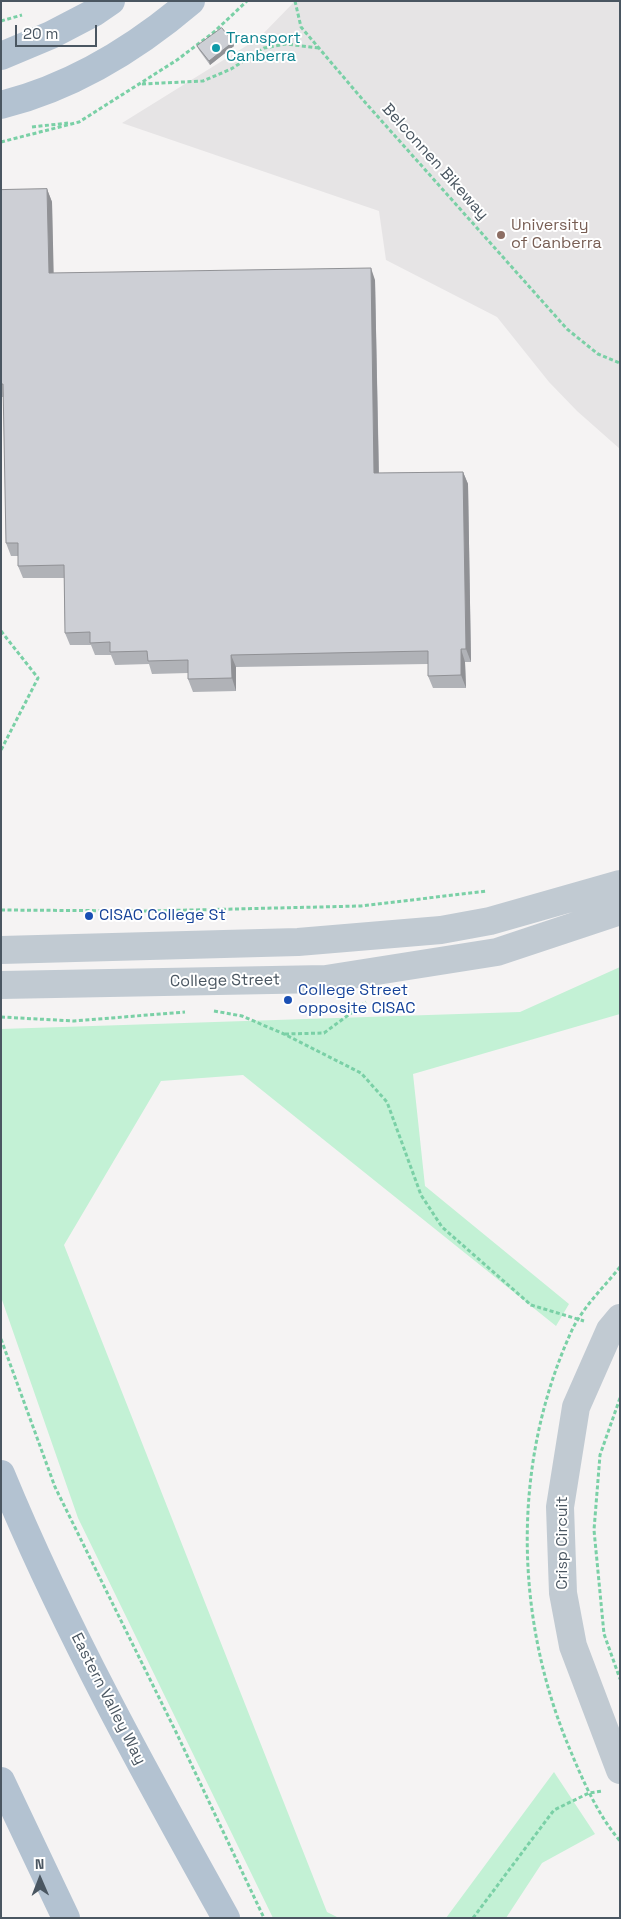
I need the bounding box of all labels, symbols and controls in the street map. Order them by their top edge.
scale bar [18,15,100,47]
text: 20 m [23,24,58,43]
place label: Transport Canberra [226,29,301,67]
marker: Transport Canberra [210,42,222,54]
street label: Belconnen Bikeway [378,100,492,224]
place label: University of Canberra [511,216,602,254]
marker: University of Canberra [495,229,507,241]
place label: CISAC College St [99,906,226,926]
marker: CISAC College St [83,910,95,922]
street label: College Street [170,970,280,992]
place label: College Street opposite CISAC [298,981,416,1019]
marker: College Street opposite CISAC [282,994,294,1006]
street label: Crisp Circuit [553,1496,573,1590]
street label: Eastern Valley Way [66,1630,150,1768]
north arrow [15,1854,65,1904]
text: N [35,1855,45,1873]

